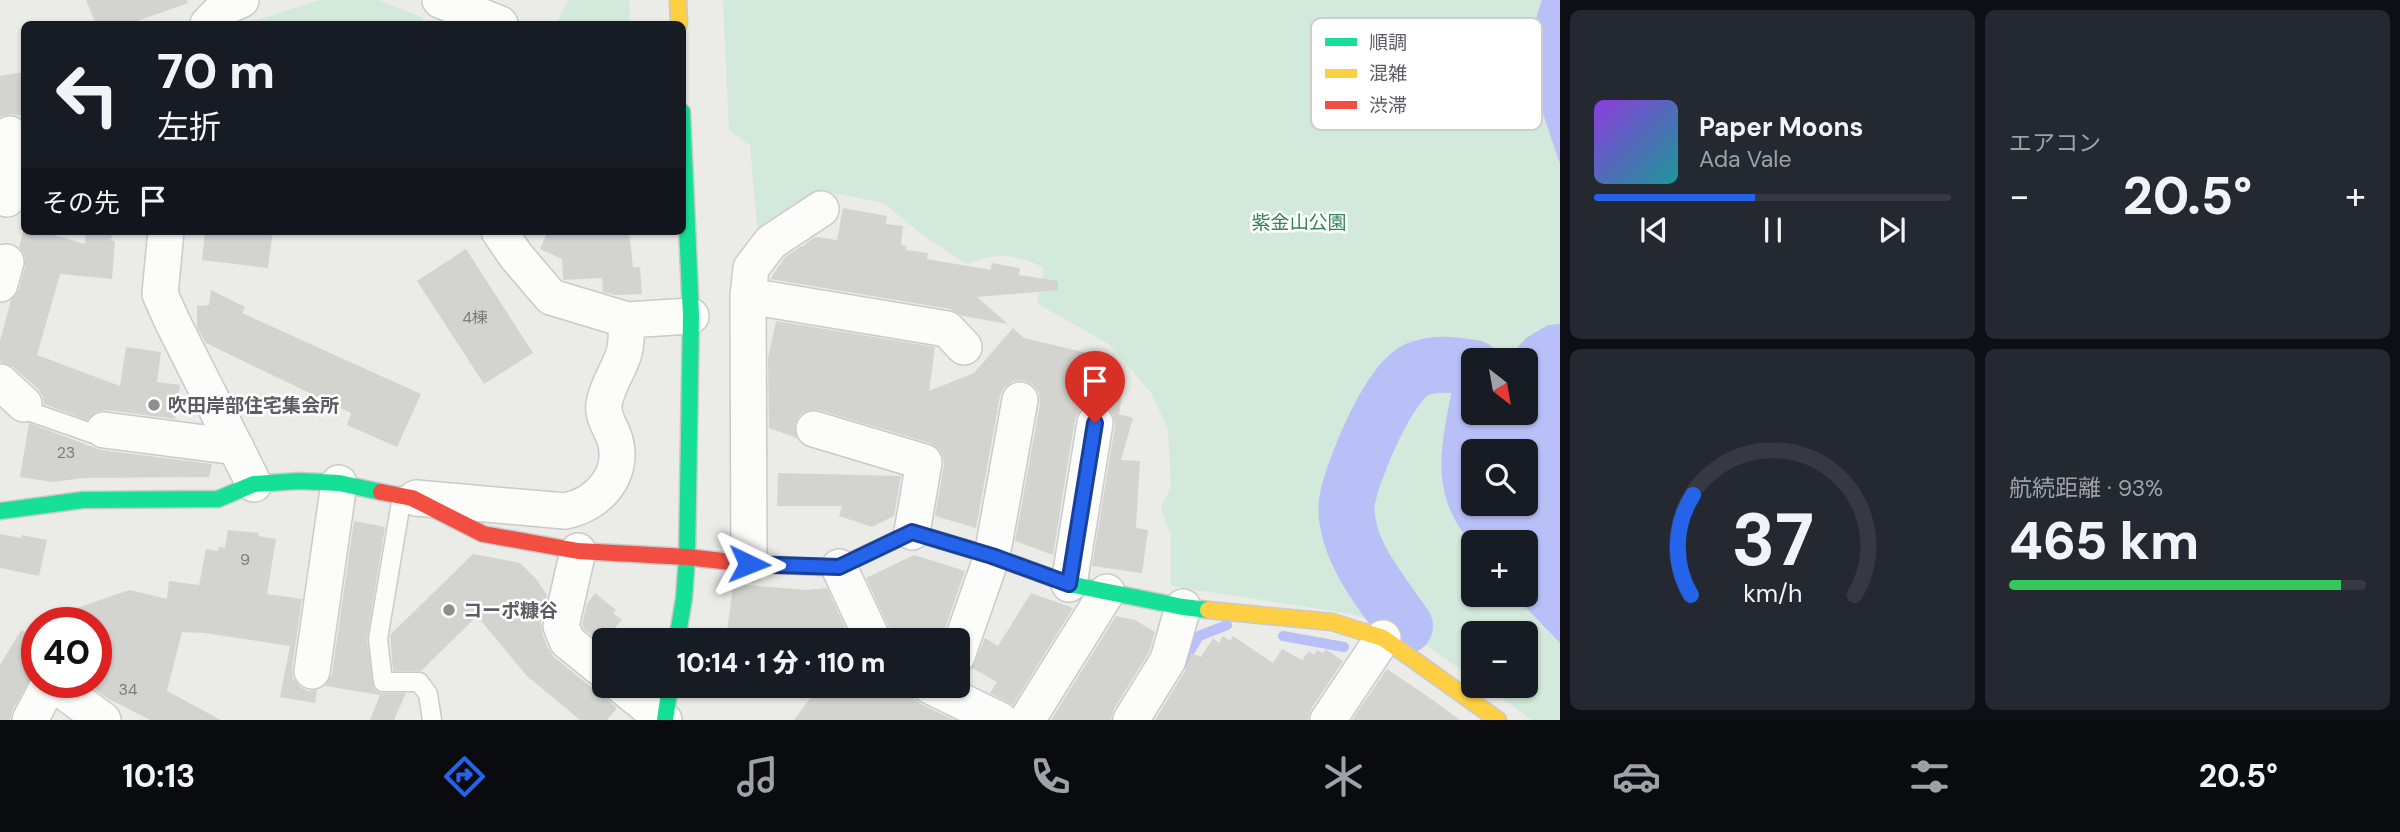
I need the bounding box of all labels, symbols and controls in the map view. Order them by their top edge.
legend [1311,18,1542,130]
text: 順調 [1369,30,1407,55]
text: 70 m [157,39,275,103]
icon: left [42,49,133,140]
text: 混雑 [1369,61,1407,86]
text: 渋滞 [1369,93,1407,118]
text: 左折 [157,106,221,148]
text: Paper Moons [1699,110,1863,144]
text: エアコン [2009,128,2101,158]
text: Ada Vale [1699,144,1792,174]
text: 20.5° [2123,162,2252,230]
text: − [2009,171,2030,221]
text: + [2345,171,2366,221]
icon: arrive [134,182,172,220]
text: その先 [42,186,120,220]
park label: 紫金山公園 [1251,210,1347,235]
icon: previous [1635,211,1673,249]
icon: pause [1754,211,1792,249]
icon: next [1873,211,1911,249]
house number: 4棟 [462,307,488,328]
north arrow [1461,348,1538,425]
map controls [1461,348,1538,698]
pin [1065,351,1125,423]
icon: arrive [1076,362,1114,400]
place label: 吹田岸部住宅集会所 [168,393,339,418]
marker: 吹田岸部住宅集会所 [146,397,162,413]
button: search [1461,439,1538,516]
house number: 23 [57,442,75,463]
text: 航続距離 · 93% [2009,473,2163,503]
text: 37 [1731,494,1814,589]
text: 465 km [2009,507,2199,575]
position arrow [712,527,786,601]
button: + [1461,530,1538,607]
house number: 9 [240,549,250,570]
text: km/h [1743,577,1802,610]
place label: コーポ糠谷 [463,598,558,623]
marker: コーポ糠谷 [441,602,457,618]
speed limit sign: 40 [21,607,112,698]
button: − [1461,621,1538,698]
text: 10:14 · 1 分 · 110 m [677,646,885,680]
house number: 34 [118,679,138,700]
icon: directions [440,752,489,801]
icon: music [733,752,782,801]
icon: phone [1026,752,1075,801]
icon: climate [1319,752,1368,801]
icon: car [1612,752,1661,801]
icon: filters [1905,752,1954,801]
text: 10:13 [122,755,195,797]
text: 20.5° [2199,755,2278,797]

